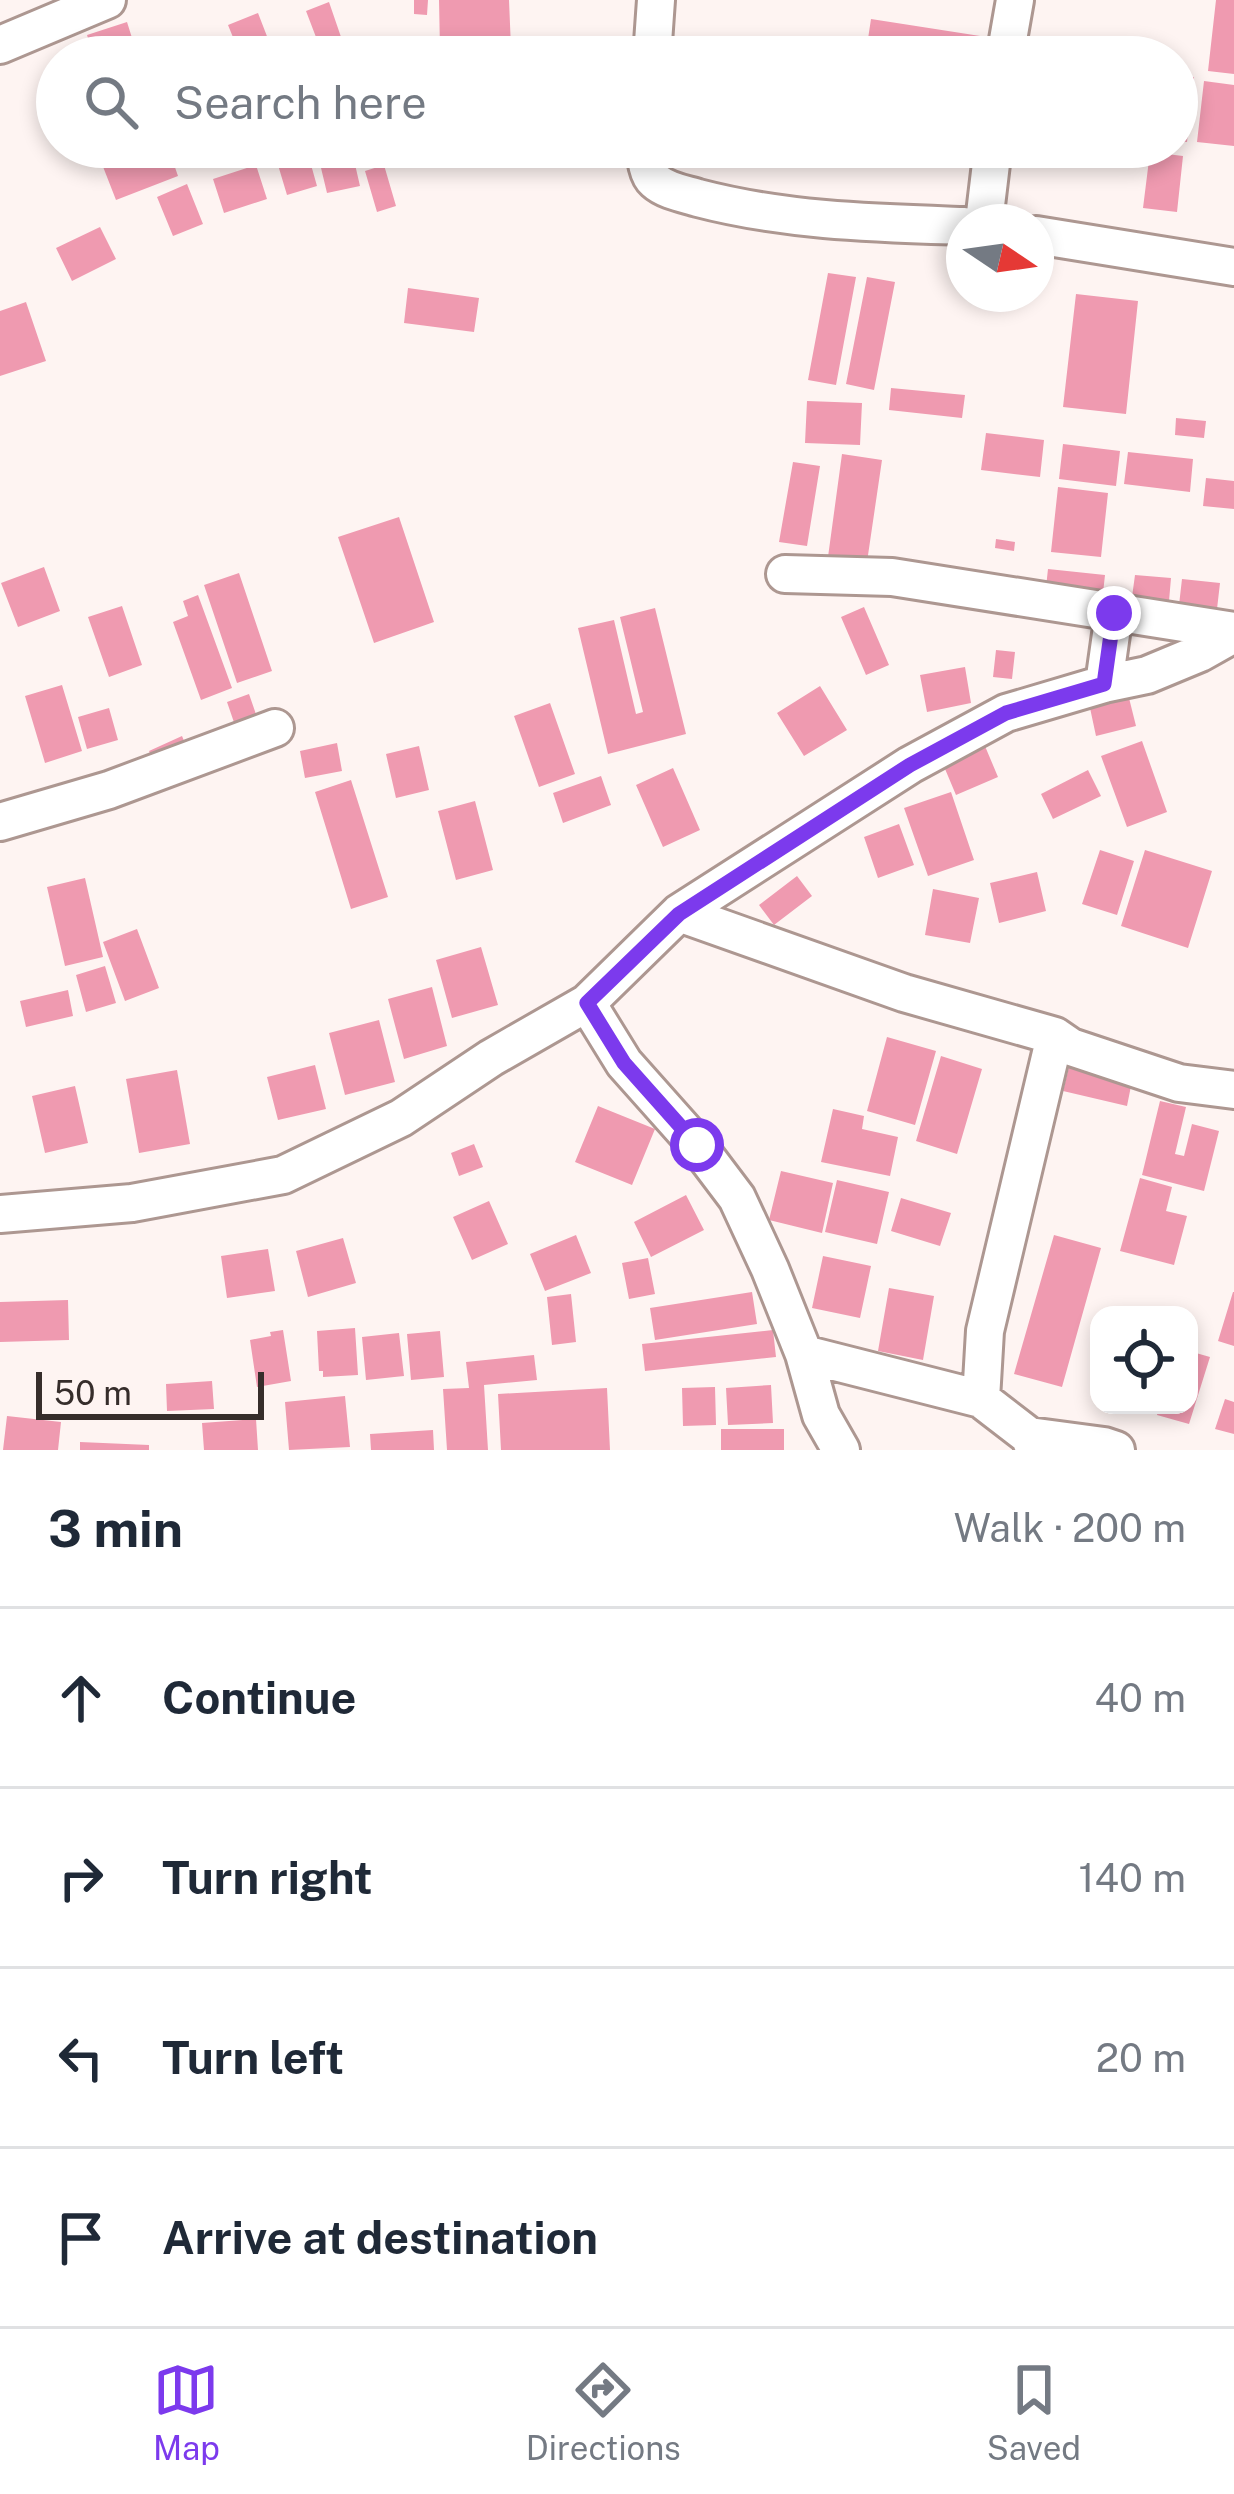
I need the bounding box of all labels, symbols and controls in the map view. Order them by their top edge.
search box [36,36,1198,168]
icon: search [78,69,144,135]
text: Search here [174,76,427,129]
north arrow [946,204,1054,312]
route end [1087,586,1141,640]
route start [670,1118,724,1172]
map controls [1090,1306,1198,1414]
button: locate [1090,1306,1198,1414]
scale bar [36,1366,264,1419]
text: 50 m [54,1374,132,1412]
text: 3 min [48,1499,183,1558]
text: Walk · 200 m [954,1505,1186,1551]
icon: ahead [48,1665,114,1731]
text: Continue [162,1671,356,1724]
text: 40 m [1094,1675,1186,1721]
icon: right [48,1845,114,1911]
text: Turn right [162,1851,373,1904]
text: 140 m [1079,1855,1186,1901]
icon: left [48,2025,114,2091]
text: Turn left [162,2031,344,2084]
text: 20 m [1096,2035,1186,2081]
icon: arrive [48,2205,114,2271]
text: Arrive at destination [162,2211,598,2264]
tab: Map [153,2357,220,2467]
tab: Directions [526,2357,681,2467]
tab: Saved [987,2357,1081,2467]

